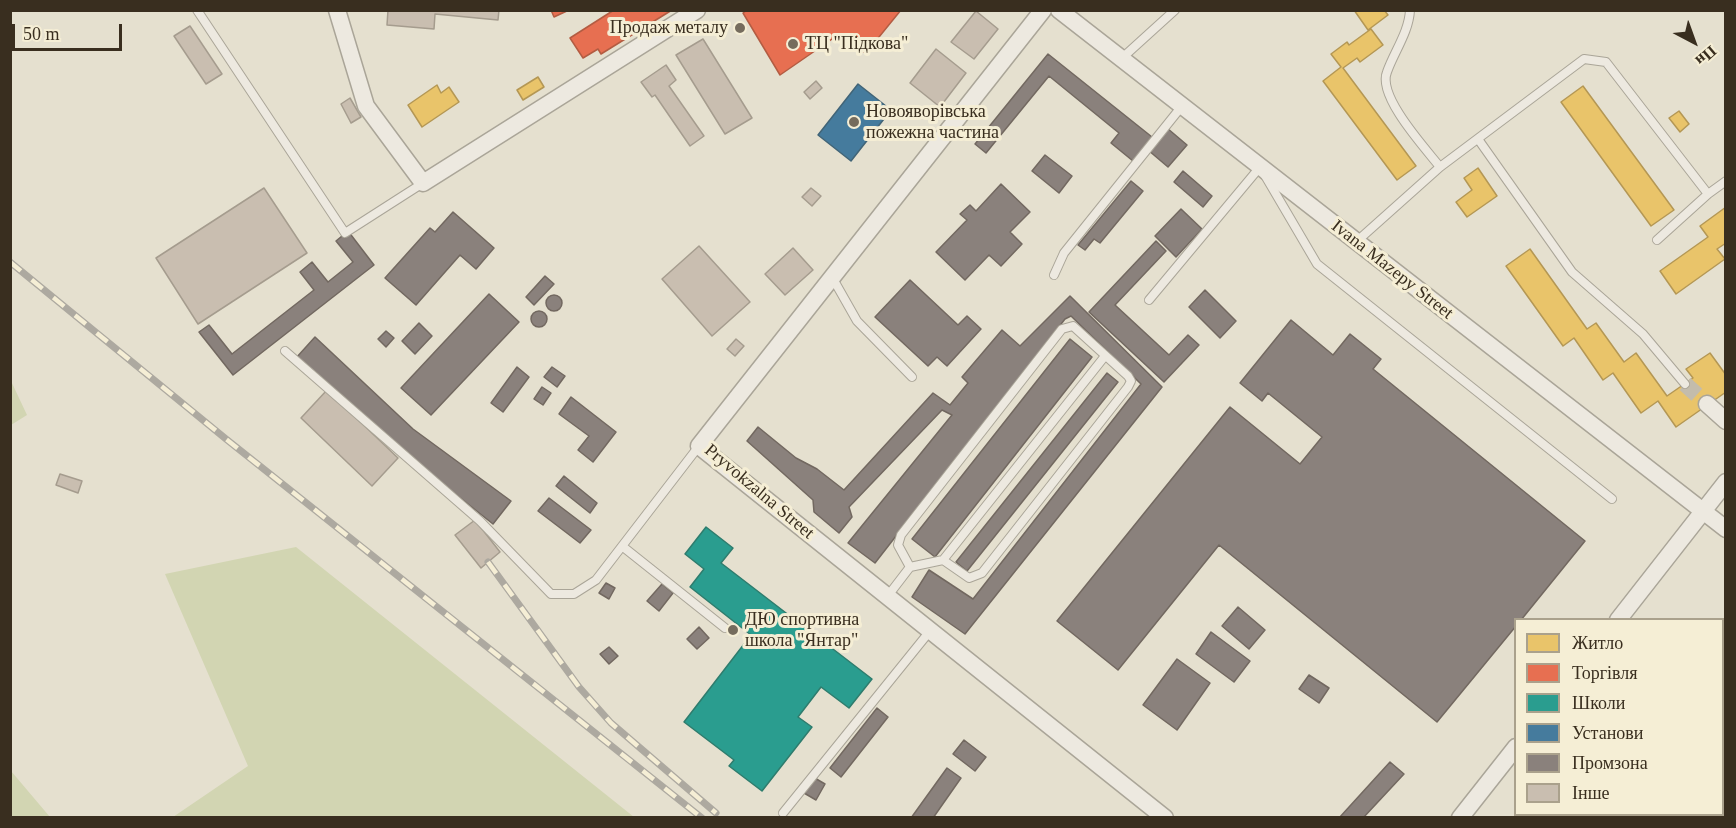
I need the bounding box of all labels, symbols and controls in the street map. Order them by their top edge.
scale bar [15,12,124,50]
north arrow [1664,12,1724,72]
place label: Продаж металу [610,17,728,39]
marker: Продаж металу [733,21,747,35]
text: 50 m [23,24,60,44]
place label: ТЦ "Підкова" [805,33,908,55]
marker: ТЦ "Підкова" [786,37,800,51]
text: Пн [1692,42,1720,69]
place label: Новояворівська пожежна частина [866,101,999,144]
marker: Новояворівська пожежна частина [847,115,861,129]
street label: Ivana Mazepy Street [1327,216,1457,324]
street label: Pryvokzalna Street [700,440,818,544]
place label: ДЮ спортивна школа "Янтар" [745,609,859,652]
legend [1514,618,1724,816]
marker: ДЮ спортивна школа "Янтар" [726,623,740,637]
text: Житло [1572,633,1623,653]
text: Торгівля [1572,663,1638,683]
text: Школи [1572,693,1625,713]
text: Установи [1572,723,1643,743]
text: Промзона [1572,753,1648,773]
text: Інше [1572,783,1609,803]

